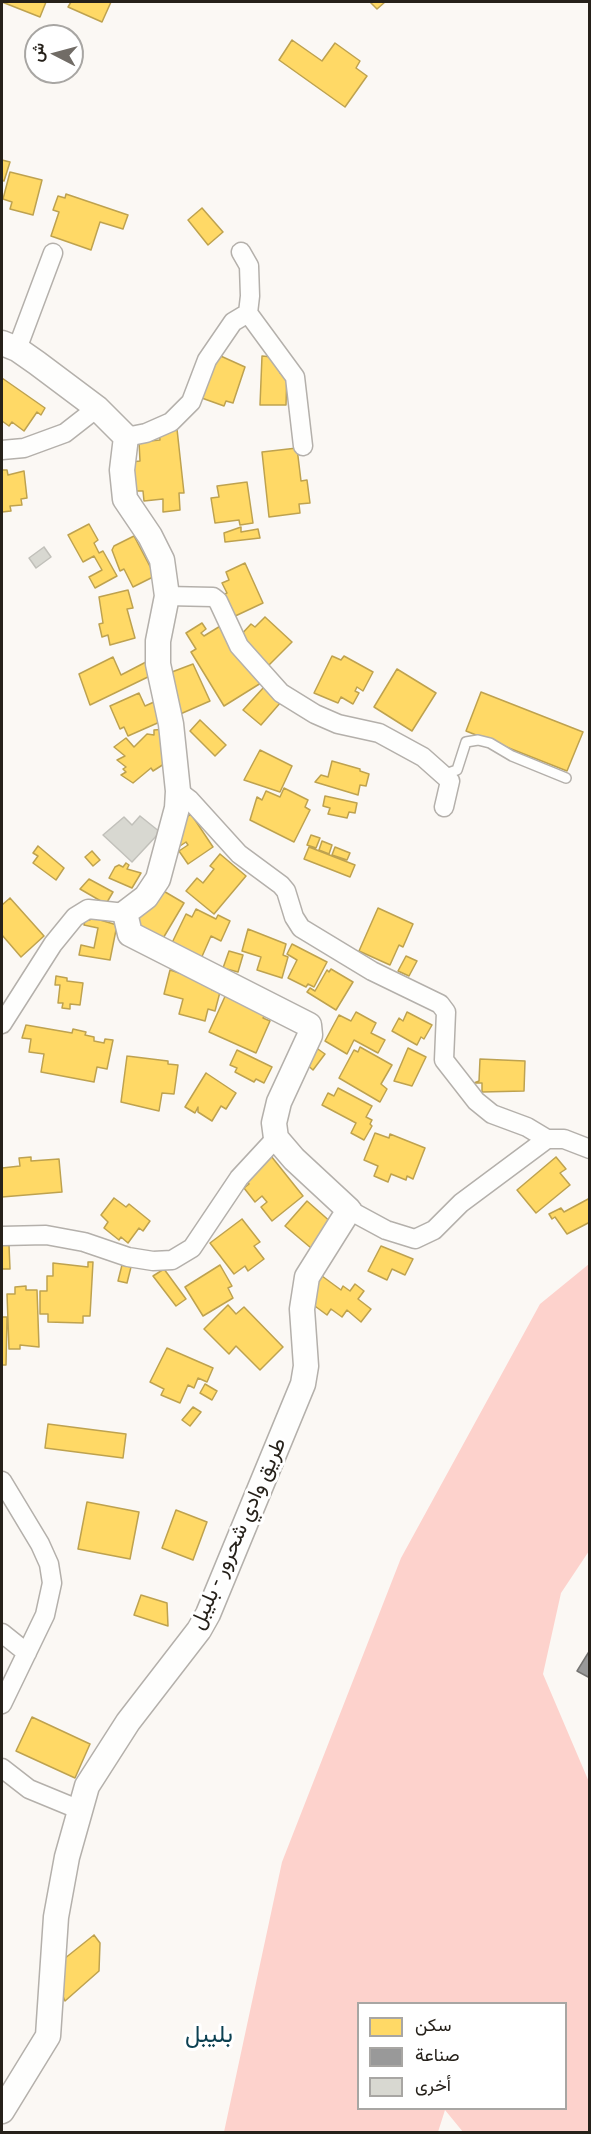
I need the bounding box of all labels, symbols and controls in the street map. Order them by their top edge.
north arrow [24,24,84,84]
text: ش [27,42,48,63]
street label: طريق وادي شحرور - بليبل [185,1434,293,1634]
legend [357,2002,567,2110]
text: سكن [415,2014,451,2035]
district label: بليبل [185,2022,233,2050]
text: صناعة [415,2044,460,2065]
text: أخرى [415,2074,451,2095]

